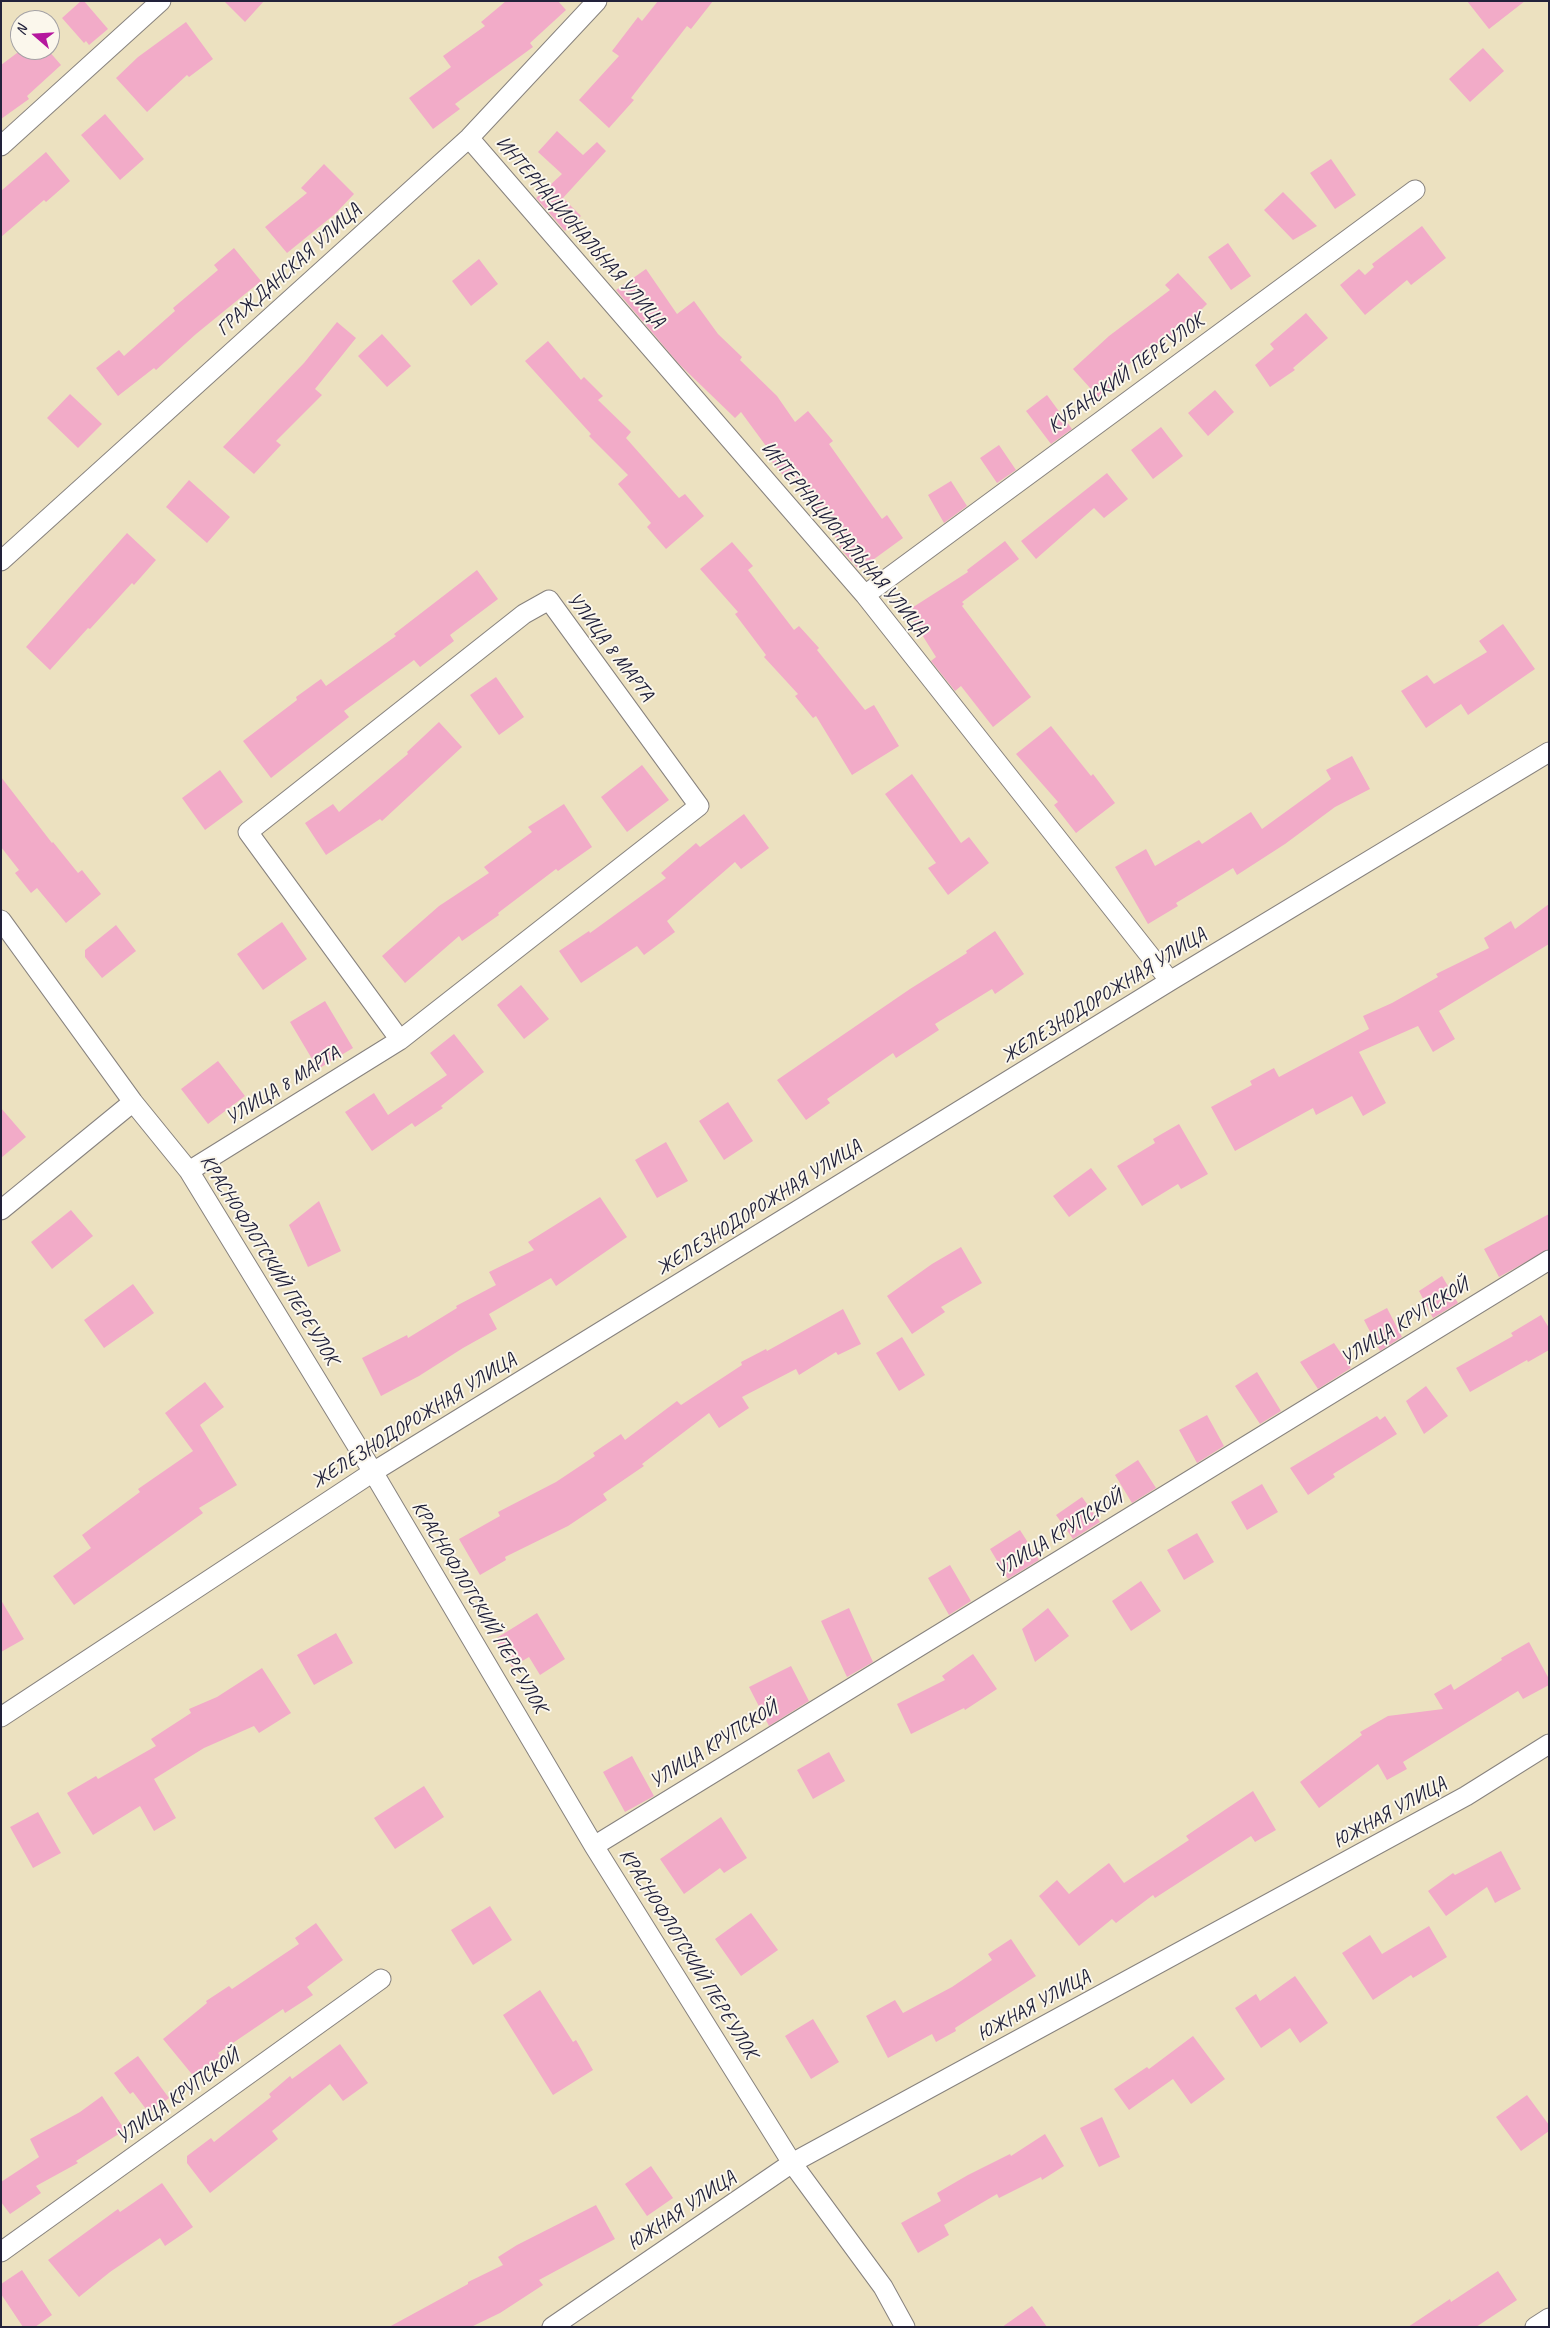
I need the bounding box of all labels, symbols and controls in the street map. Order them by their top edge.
north arrow [10,10,60,60]
text: N [12,23,31,37]
street label: ИНТЕРНАЦИОНАЛЬНАЯ УЛИЦА [490,131,670,333]
street label: ГРАЖДАНСКАЯ УЛИЦА [212,199,366,341]
street label: КУБАНСКИЙ ПЕРЕУЛОК [1043,309,1209,439]
street label: ИНТЕРНАЦИОНАЛЬНАЯ УЛИЦА [756,437,932,641]
street label: УЛИЦА 8 МАРТА [561,588,659,706]
street label: ЖЕЛЕЗНОДОРОЖНАЯ УЛИЦА [997,923,1211,1069]
street label: УЛИЦА 8 МАРТА [222,1042,344,1130]
street label: ЖЕЛЕЗНОДОРОЖНАЯ УЛИЦА [652,1135,866,1281]
street label: КРАСНОФЛОТСКИЙ ПЕРЕУЛОК [195,1151,343,1369]
street label: УЛИЦА КРУПСКОЙ [1337,1273,1473,1371]
street label: ЖЕЛЕЗНОДОРОЖНАЯ УЛИЦА [307,1348,521,1494]
street label: УЛИЦА КРУПСКОЙ [991,1485,1127,1583]
street label: КРАСНОФЛОТСКИЙ ПЕРЕУЛОК [406,1497,552,1717]
street label: УЛИЦА КРУПСКОЙ [646,1696,782,1794]
street label: ЮЖНАЯ УЛИЦА [1329,1772,1451,1854]
street label: КРАСНОФЛОТСКИЙ ПЕРЕУЛОК [614,1845,762,2063]
street label: ЮЖНАЯ УЛИЦА [973,1965,1095,2047]
street label: УЛИЦА КРУПСКОЙ [112,2044,244,2150]
street label: ЮЖНАЯ УЛИЦА [623,2166,741,2256]

